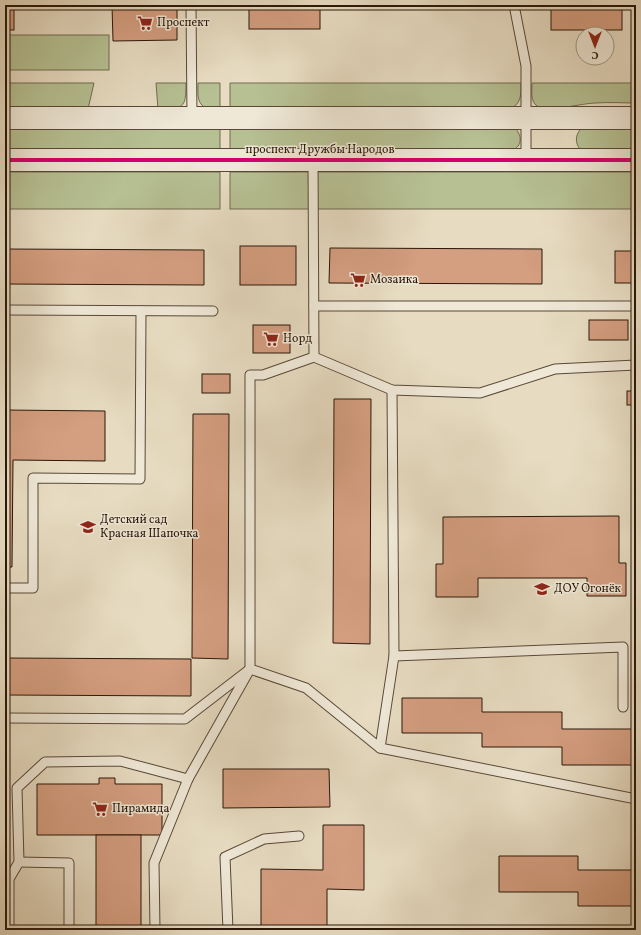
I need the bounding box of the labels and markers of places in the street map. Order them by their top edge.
supermarket icon: Проспект [136,14,154,32]
place label: Проспект [157,15,210,31]
supermarket icon: Мозаика [349,271,367,289]
place label: Мозаика [370,272,418,288]
supermarket icon: Норд [262,330,280,348]
place label: Норд [283,331,312,347]
place label: Детский сад Красная Шапочка [100,512,199,542]
school or university icon: Детский сад Красная Шапочка [79,518,97,536]
school or university icon: ДОУ Огонёк [533,580,551,598]
place label: ДОУ Огонёк [554,581,622,597]
supermarket icon: Пирамида [91,800,109,818]
place label: Пирамида [112,801,169,817]

